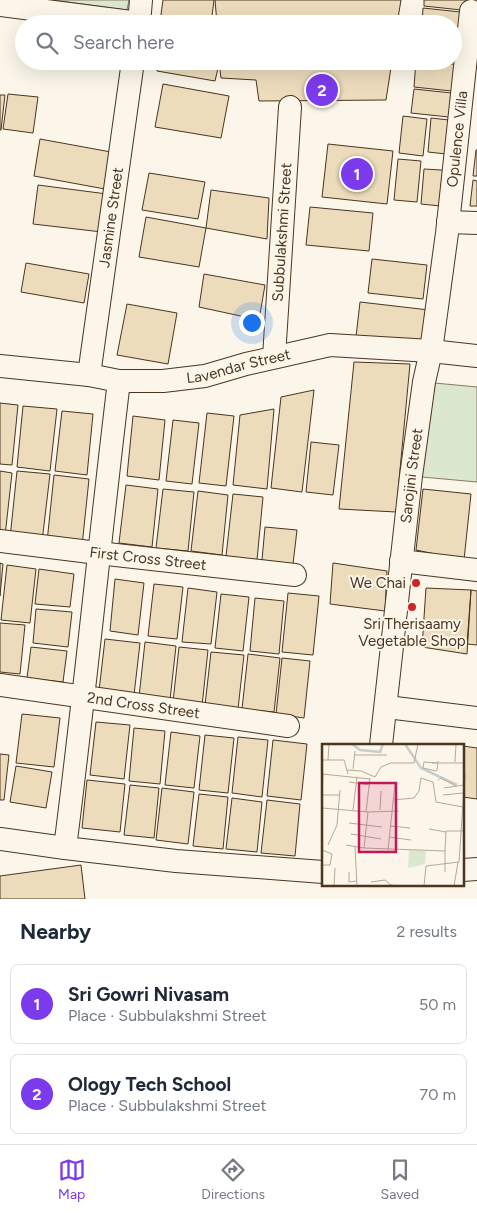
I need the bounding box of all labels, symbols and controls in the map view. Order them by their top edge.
search box [15,15,462,70]
icon: search [33,29,61,57]
text: Search here [73,31,175,54]
pin: 2 [306,71,338,109]
street label: Opulence Villa [443,90,471,188]
pin: 1 [341,155,373,193]
street label: Subbulakshmi Street [269,162,295,302]
street label: Jasmine Street [95,166,127,269]
your location [239,310,265,336]
street label: Lavendar Street [185,345,293,387]
street label: Sarojini Street [397,427,427,524]
street label: First Cross Street [88,543,208,574]
place label: We Chai [350,574,406,592]
marker: We Chai [410,577,422,589]
marker: Sri Therisaamy Vegetable Shop [406,601,418,613]
place label: Sri Therisaamy Vegetable Shop [358,615,466,650]
street label: 2nd Cross Street [86,689,201,722]
inset map [322,744,464,886]
text: Nearby [20,919,91,944]
text: 2 results [397,922,457,941]
text: Sri Gowri Nivasam [68,983,229,1006]
text: 1 [34,995,40,1014]
text: 50 m [419,995,456,1014]
text: Place · Subbulakshmi Street [68,1006,267,1025]
text: Ology Tech School [68,1073,231,1096]
text: 2 [32,1085,42,1104]
text: 70 m [420,1085,456,1104]
text: Place · Subbulakshmi Street [68,1096,267,1115]
tab: Map [58,1156,86,1203]
tab: Directions [201,1156,265,1203]
tab: Saved [381,1156,419,1203]

